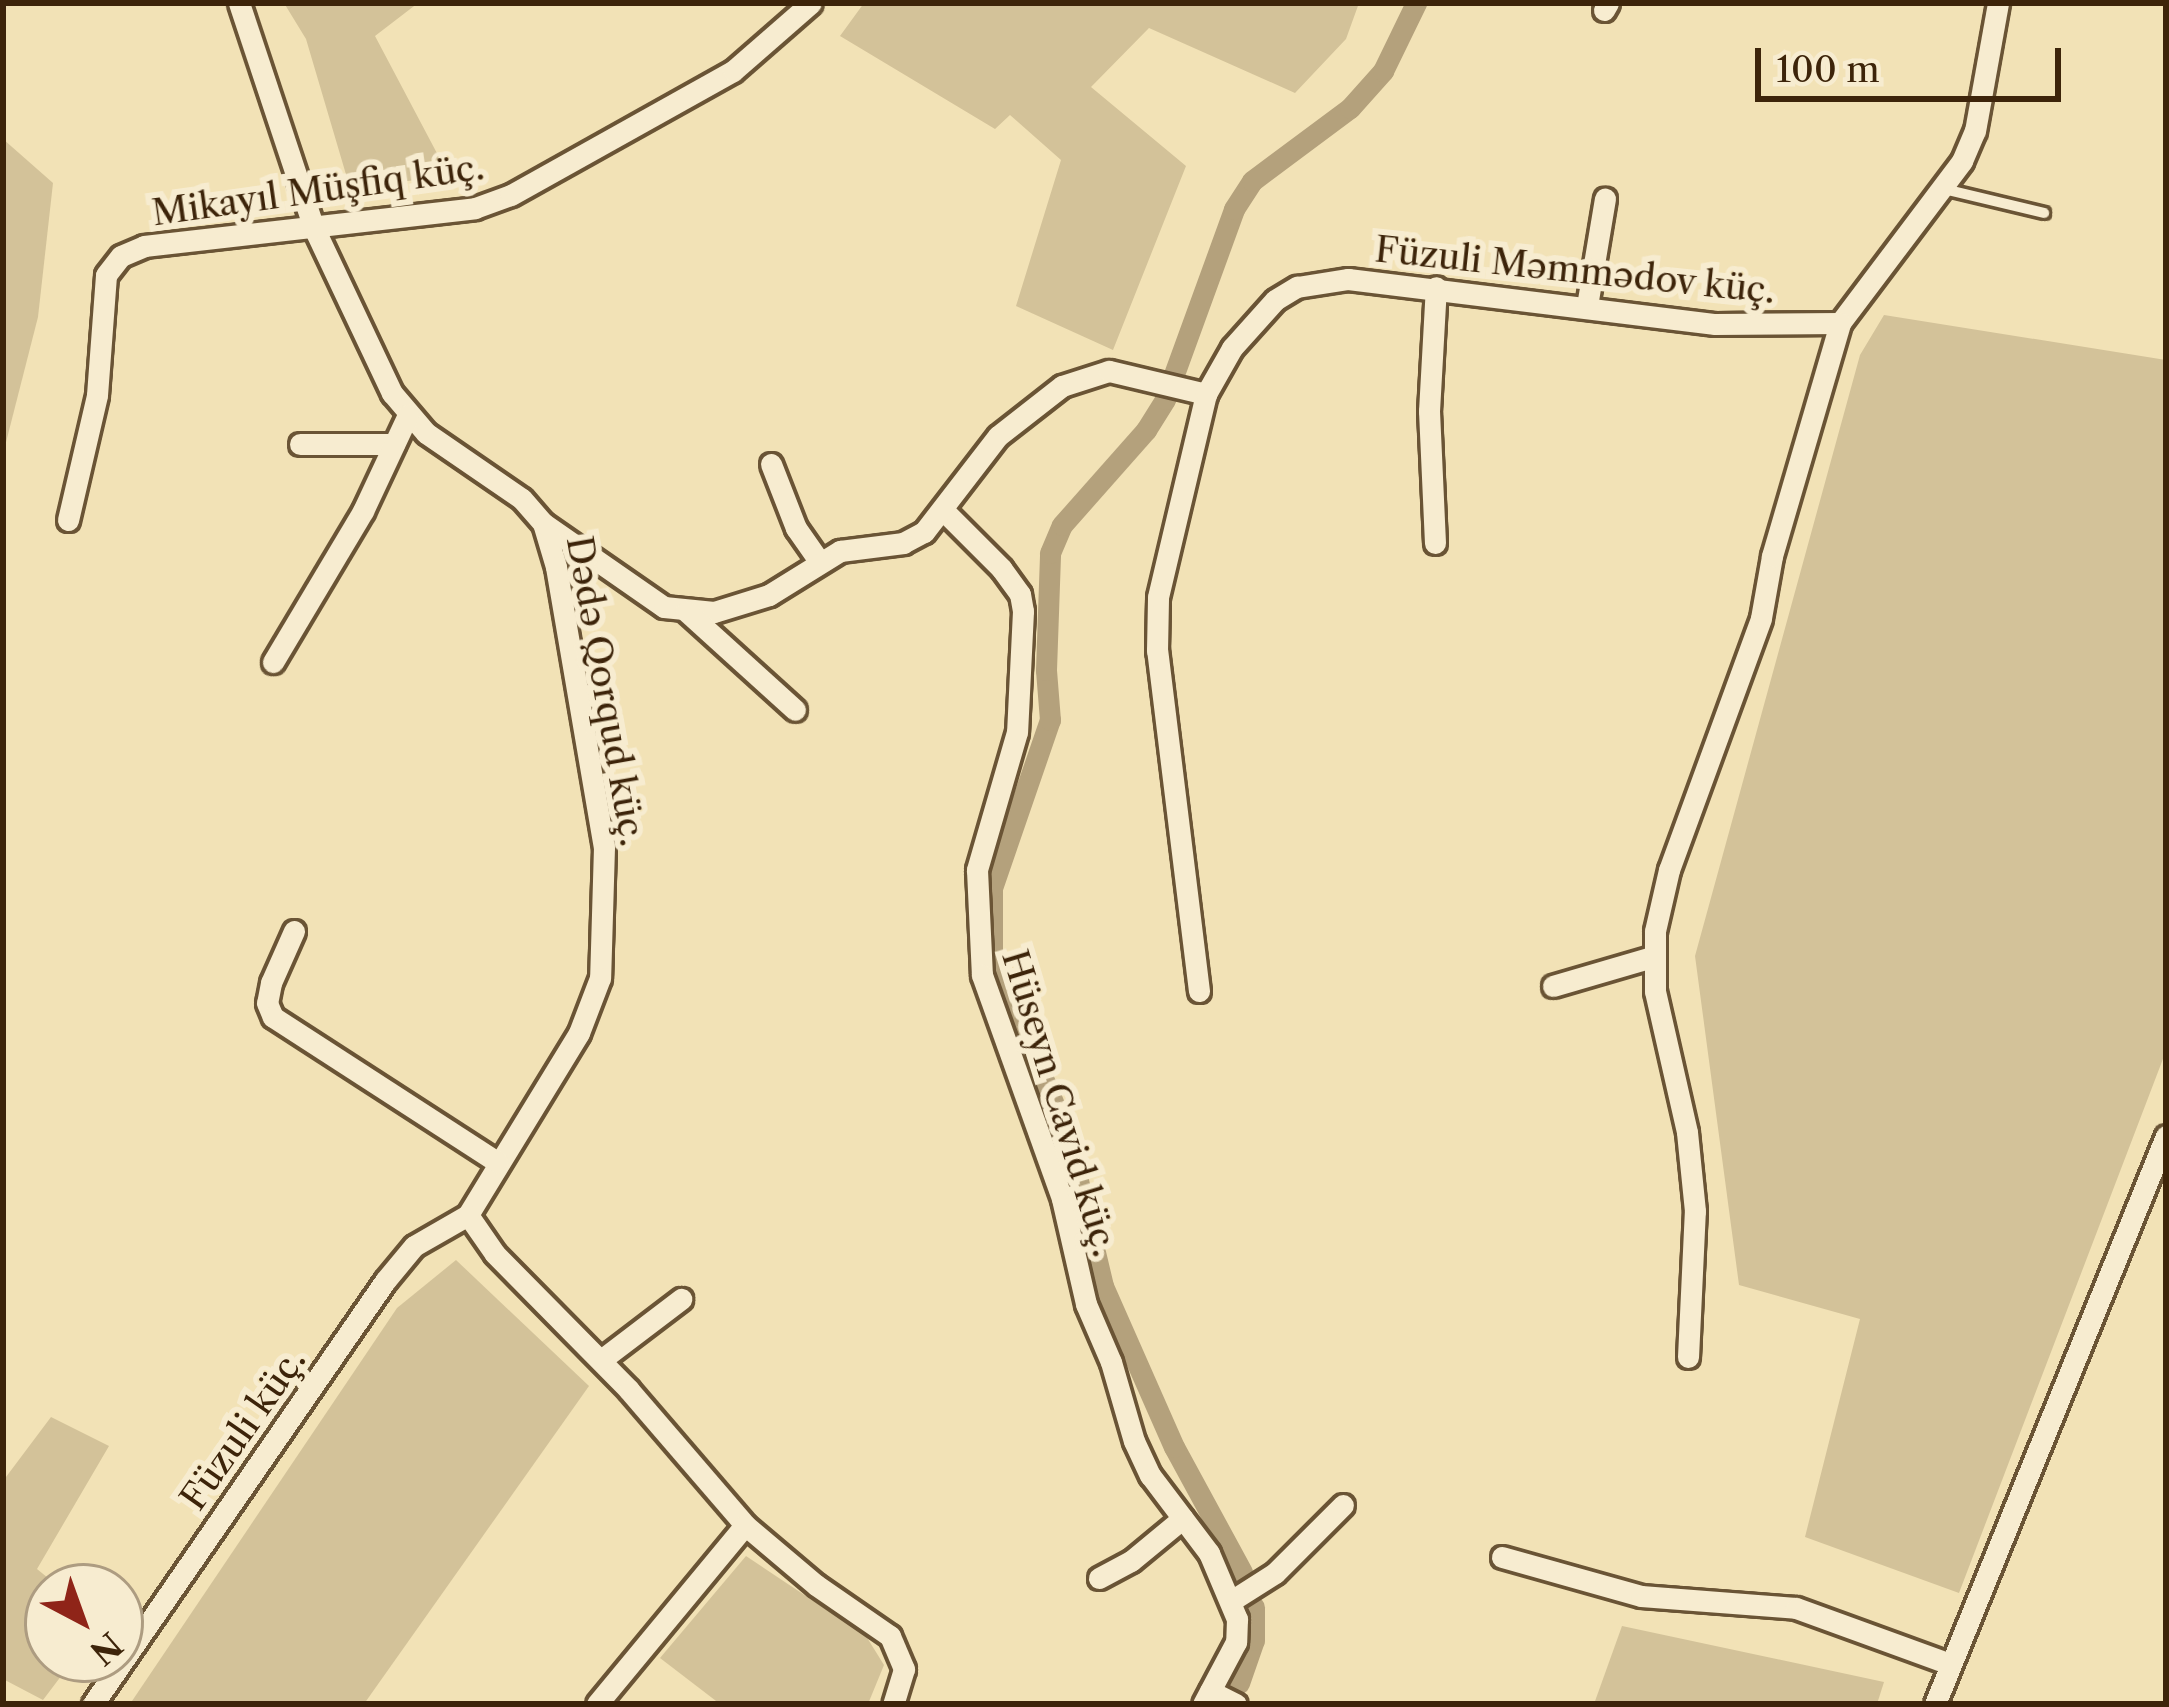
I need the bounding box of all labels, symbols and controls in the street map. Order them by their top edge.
scale bar [1761,24,2067,98]
text: 100 m [1776,47,1880,91]
street label: Mikayıl Müşfiq küç. [149,145,487,235]
street label: Füzuli Məmmədov küç. [1372,227,1778,313]
street label: Dədə Qorqud küç. [557,533,655,849]
street label: Hüseyn Cavid küç. [993,945,1127,1261]
street label: Füzuli küç. [171,1340,315,1518]
north arrow [24,1563,144,1683]
text: N [82,1623,130,1673]

